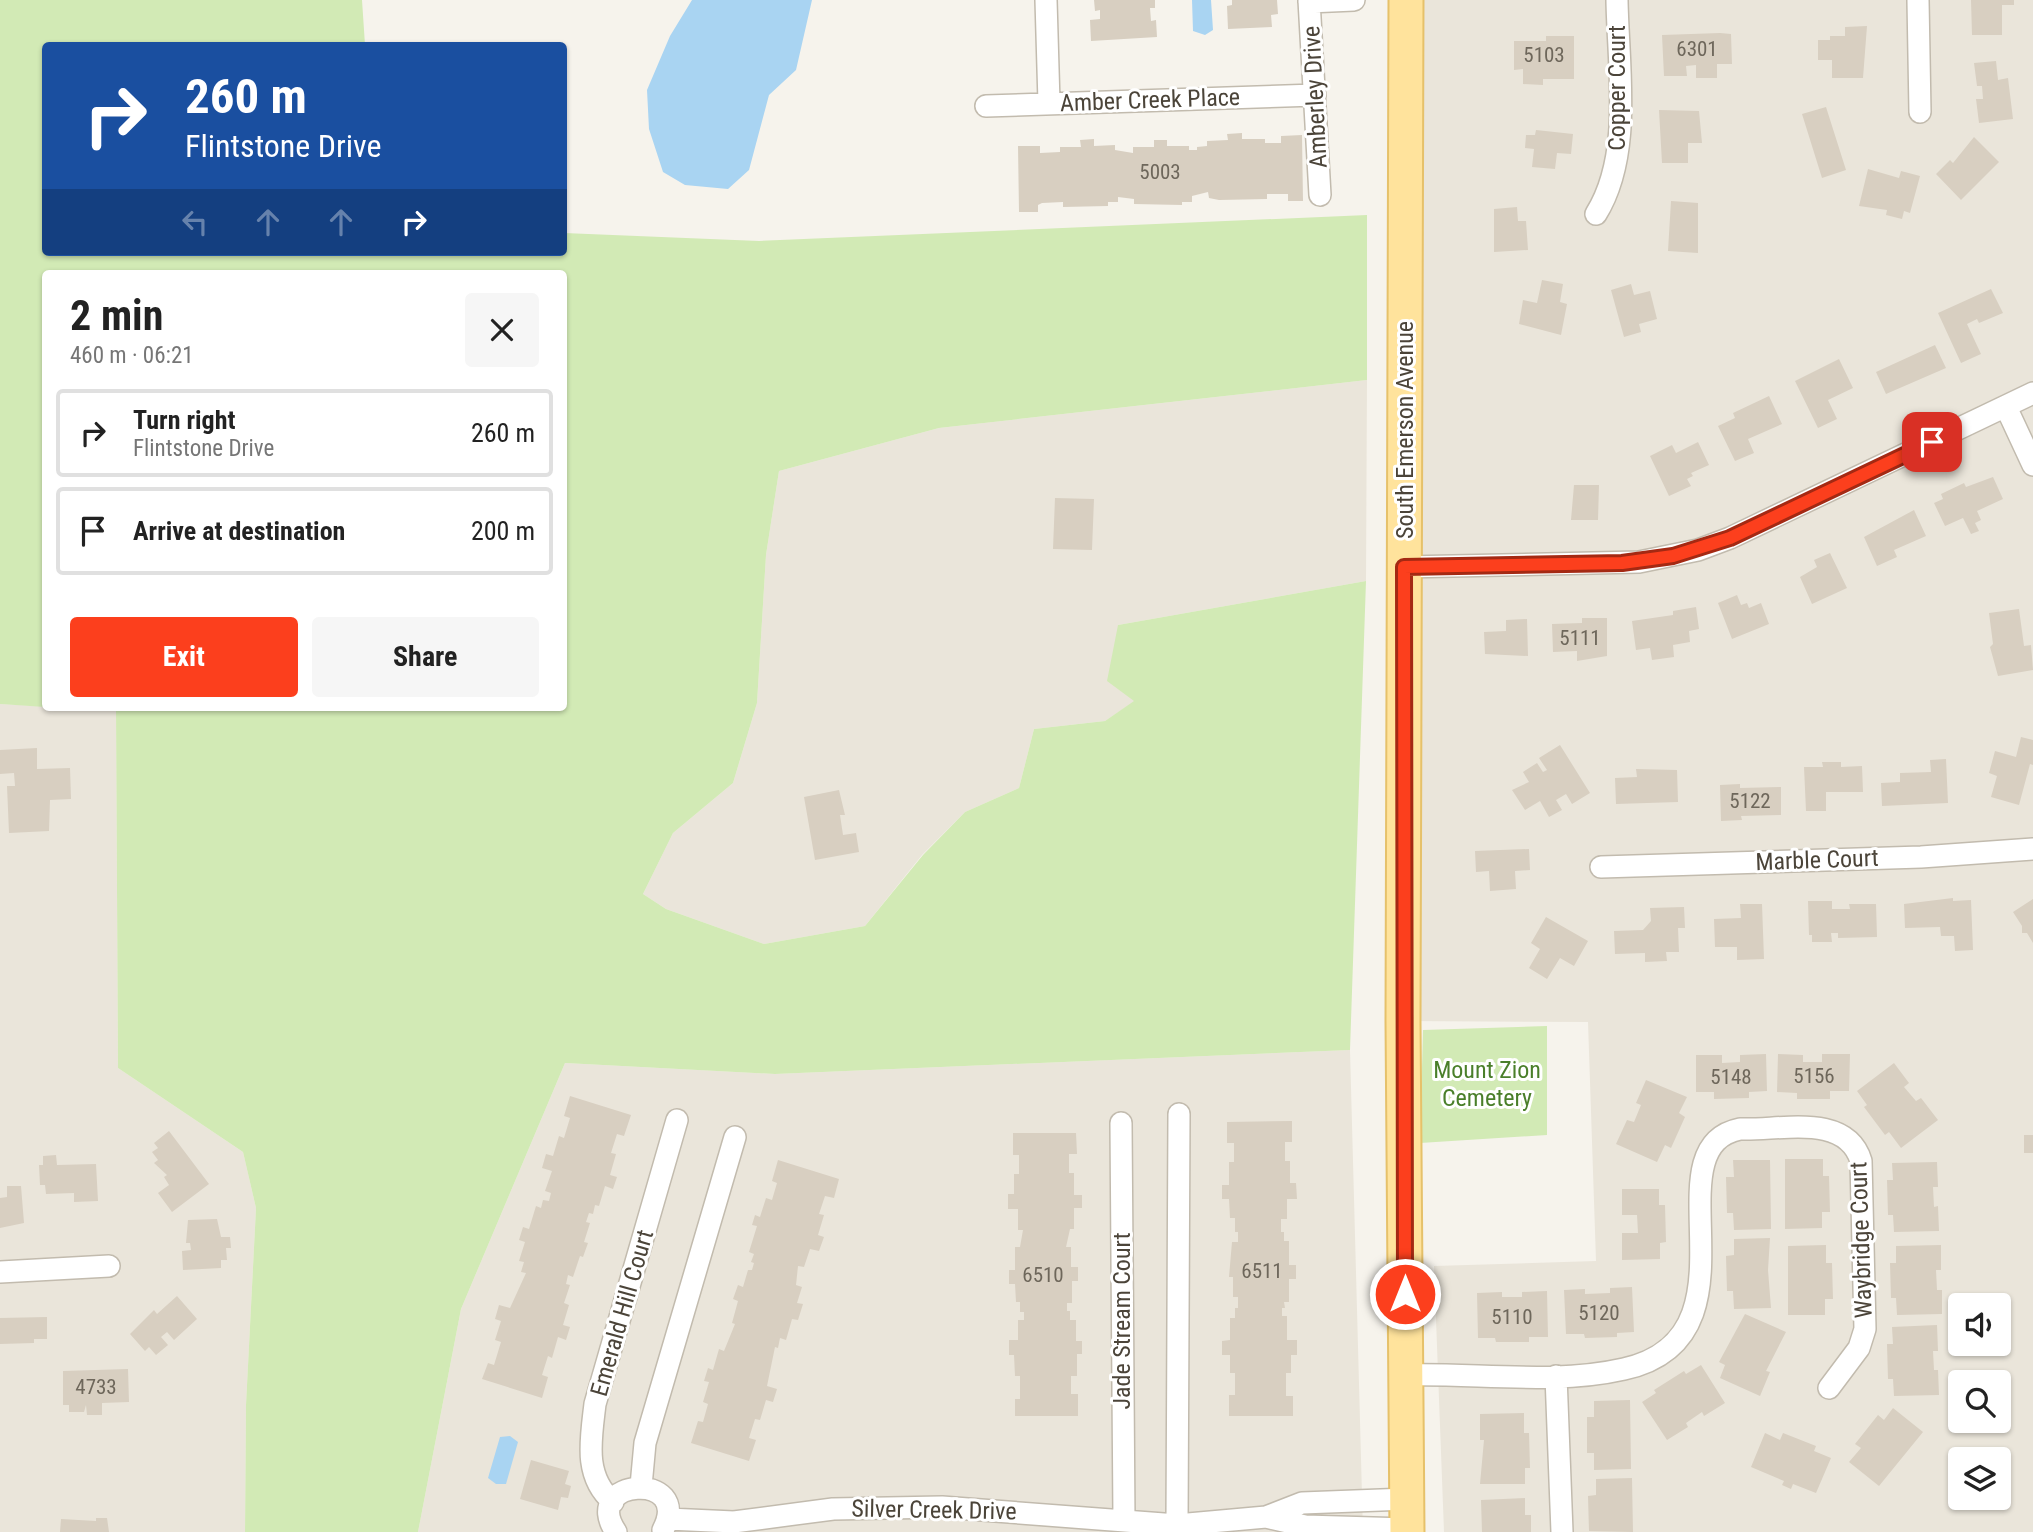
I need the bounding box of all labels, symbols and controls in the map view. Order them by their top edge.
street label: Amberley Drive [1297,25,1333,169]
street label: Copper Court [1603,25,1631,151]
house number: 6301 [1676,37,1718,61]
house number: 5103 [1523,43,1565,67]
text: 260 m [185,68,307,125]
icon: right [70,70,161,161]
street label: Amber Creek Place [1060,83,1240,117]
text: Flintstone Drive [185,127,382,165]
house number: 5003 [1139,160,1181,184]
icon: left [176,203,214,241]
icon: ahead [249,203,287,241]
icon: ahead [322,203,360,241]
icon: right [395,203,433,241]
text: 2 min [70,291,163,340]
button: close [465,293,539,367]
street label: South Emerson Avenue [1391,321,1419,539]
text: 460 m · 06:21 [70,342,194,369]
text: Turn right [133,405,235,435]
pin [1902,412,1962,472]
icon: right [74,414,112,452]
text: 260 m [471,418,535,448]
icon: arrive [1913,423,1951,461]
text: Flintstone Drive [133,435,274,462]
icon: arrive [74,512,112,550]
text: Arrive at destination [133,516,345,546]
text: 200 m [471,516,535,546]
button: Exit [70,617,298,697]
button: Share [312,617,539,697]
house number: 5111 [1559,626,1601,650]
house number: 5122 [1729,789,1771,813]
street label: Marble Court [1755,844,1879,876]
park label: Mount Zion Cemetery [1433,1056,1541,1112]
house number: 5156 [1793,1064,1835,1088]
house number: 5148 [1710,1065,1752,1089]
street label: Waybridge Court [1844,1161,1878,1319]
street label: Emerald Hill Court [585,1227,659,1399]
street label: Jade Stream Court [1108,1233,1136,1409]
position arrow [1368,1257,1442,1331]
house number: 6511 [1241,1259,1283,1283]
house number: 6510 [1022,1263,1064,1287]
map controls [1948,1293,2011,1510]
button: sound [1948,1293,2011,1356]
house number: 5120 [1578,1301,1620,1325]
house number: 5110 [1491,1305,1533,1329]
button: search [1948,1370,2011,1433]
house number: 4733 [75,1375,117,1399]
button: layers [1948,1447,2011,1510]
street label: Silver Creek Drive [851,1495,1017,1525]

